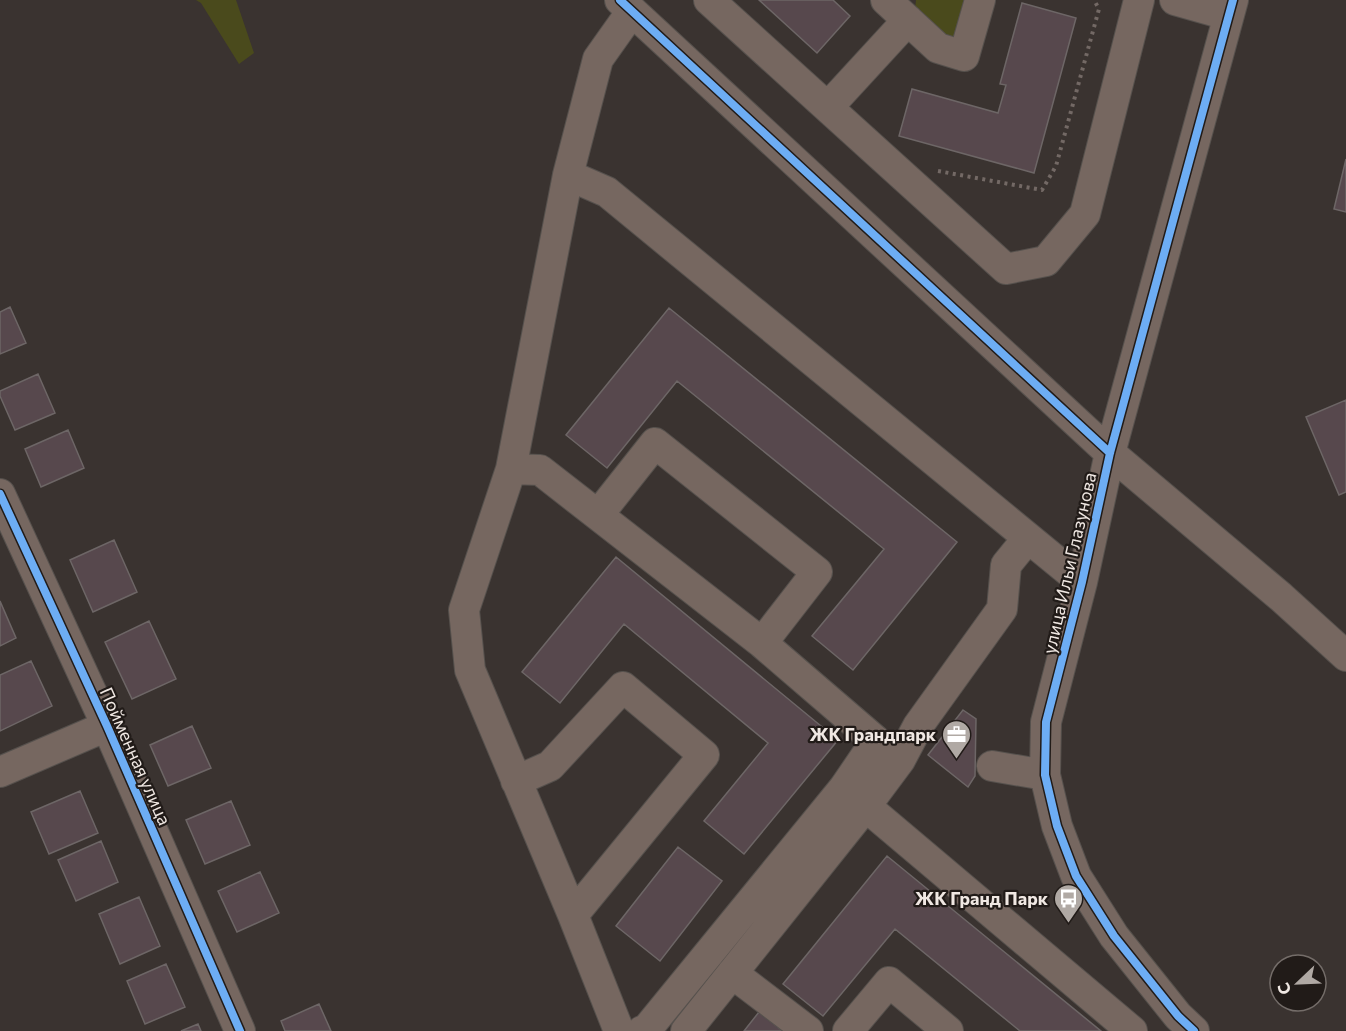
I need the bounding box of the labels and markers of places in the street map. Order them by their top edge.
office icon: ЖК Грандпарк [941,718,973,760]
place label: ЖК Грандпарк [809,723,937,745]
bus stop icon: ЖК Гранд Парк [1053,882,1085,924]
place label: ЖК Гранд Парк [915,887,1049,909]

